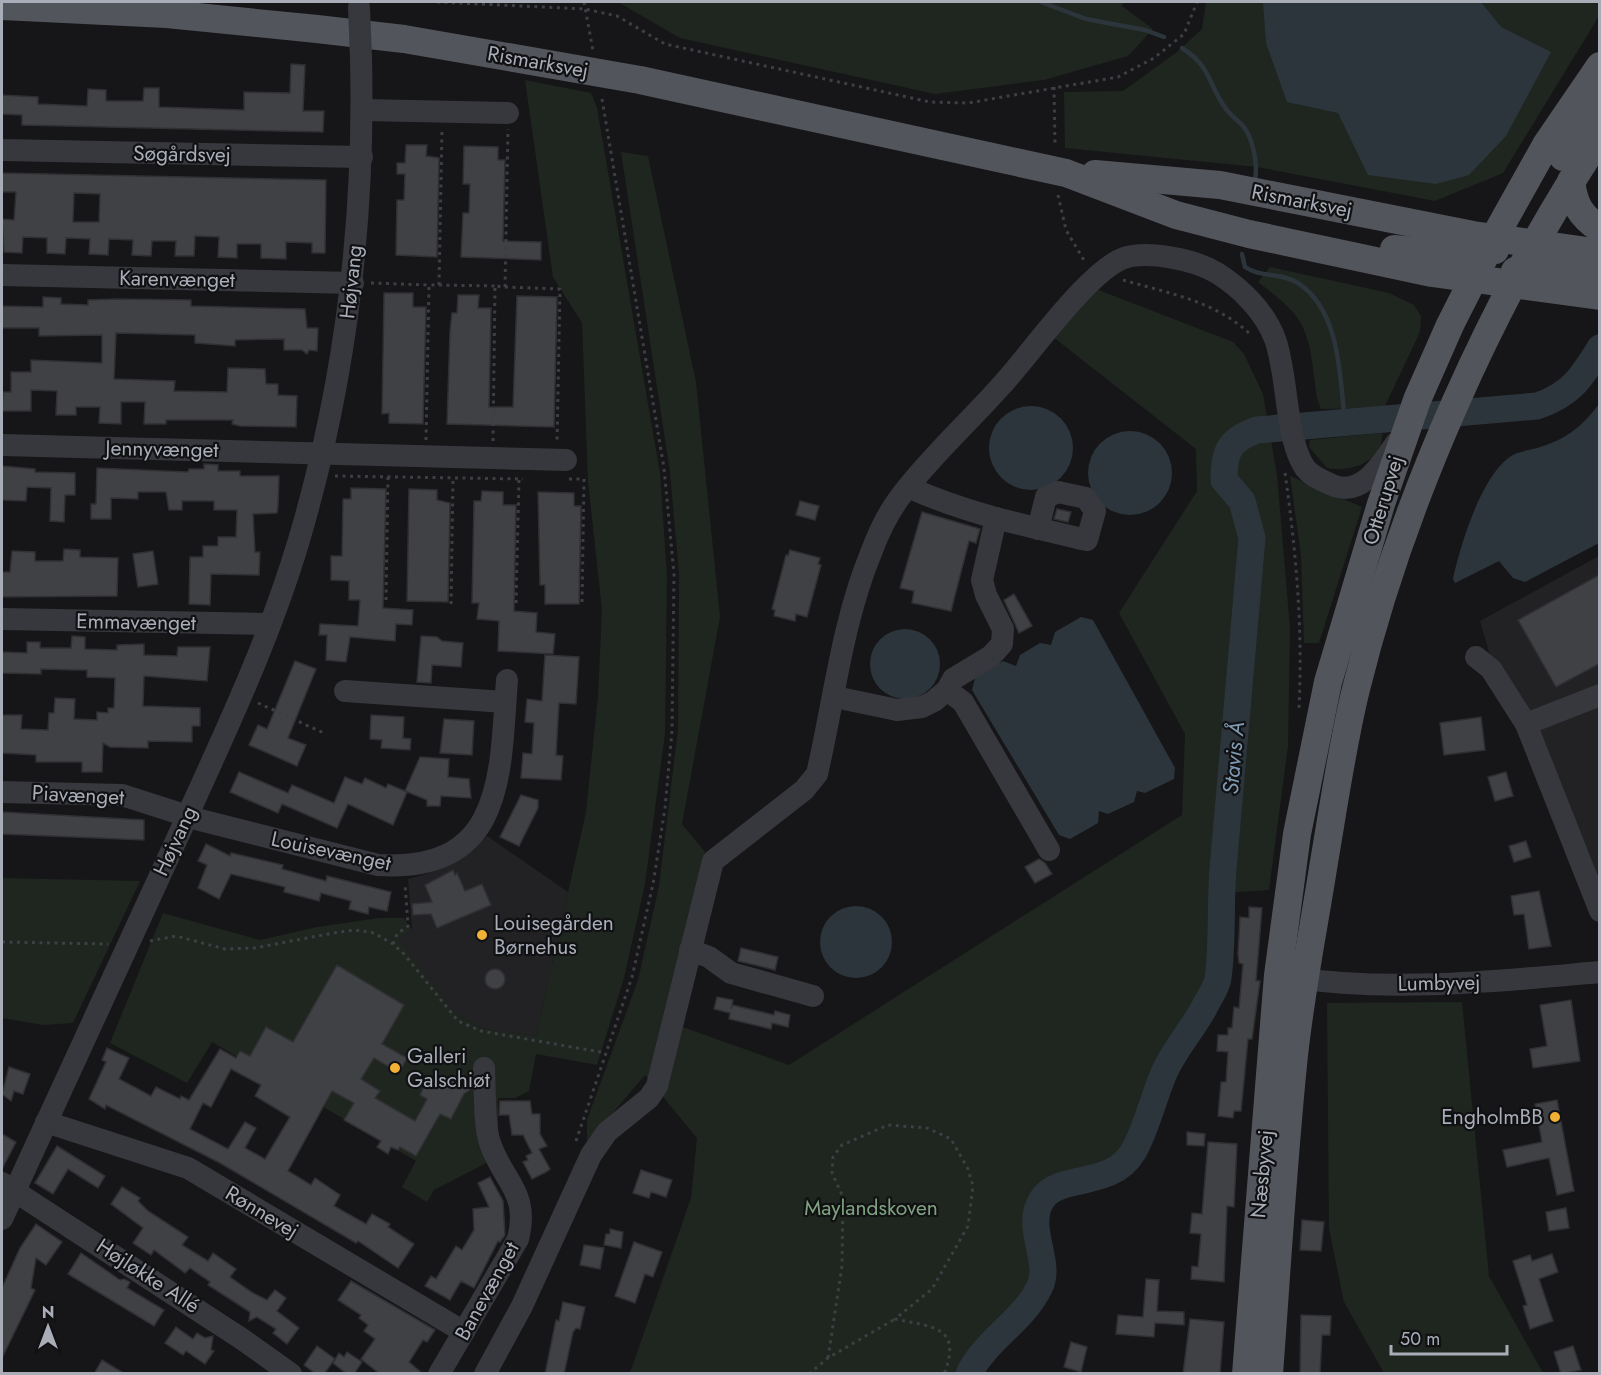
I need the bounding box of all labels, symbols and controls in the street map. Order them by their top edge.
street label: Rismarksvej [485,38,591,86]
street label: Søgårdsvej [133,138,231,170]
street label: Rismarksvej [1249,177,1355,225]
street label: Højvang [332,244,370,320]
street label: Karenvænget [119,263,235,295]
street label: Jennyvænget [102,433,219,465]
street label: Otterupvej [1355,451,1411,549]
street label: Emmavænget [76,606,196,638]
water label: Stavis Å [1214,720,1252,796]
street label: Piavænget [31,778,125,812]
street label: Højvang [146,801,204,881]
street label: Louisevænget [268,824,394,878]
place label: Louisegården Børnehus [494,908,614,962]
marker: Louisegården Børnehus [475,928,489,942]
street label: Lumbyvej [1397,967,1481,999]
place label: Galleri Galschiøt [407,1041,490,1095]
marker: Galleri Galschiøt [388,1061,402,1075]
place label: EngholmBB [1441,1102,1543,1132]
marker: EngholmBB [1548,1110,1562,1124]
street label: Næsbyvej [1243,1129,1281,1219]
street label: Rønnevej [220,1178,304,1246]
park label: Maylandskoven [804,1193,938,1223]
street label: Højløkke Allé [90,1231,206,1321]
street label: Banevænget [448,1236,526,1346]
north arrow [18,1297,78,1357]
text: N [42,1301,54,1324]
scale bar [1391,1318,1506,1356]
text: 50 m [1400,1326,1440,1352]

